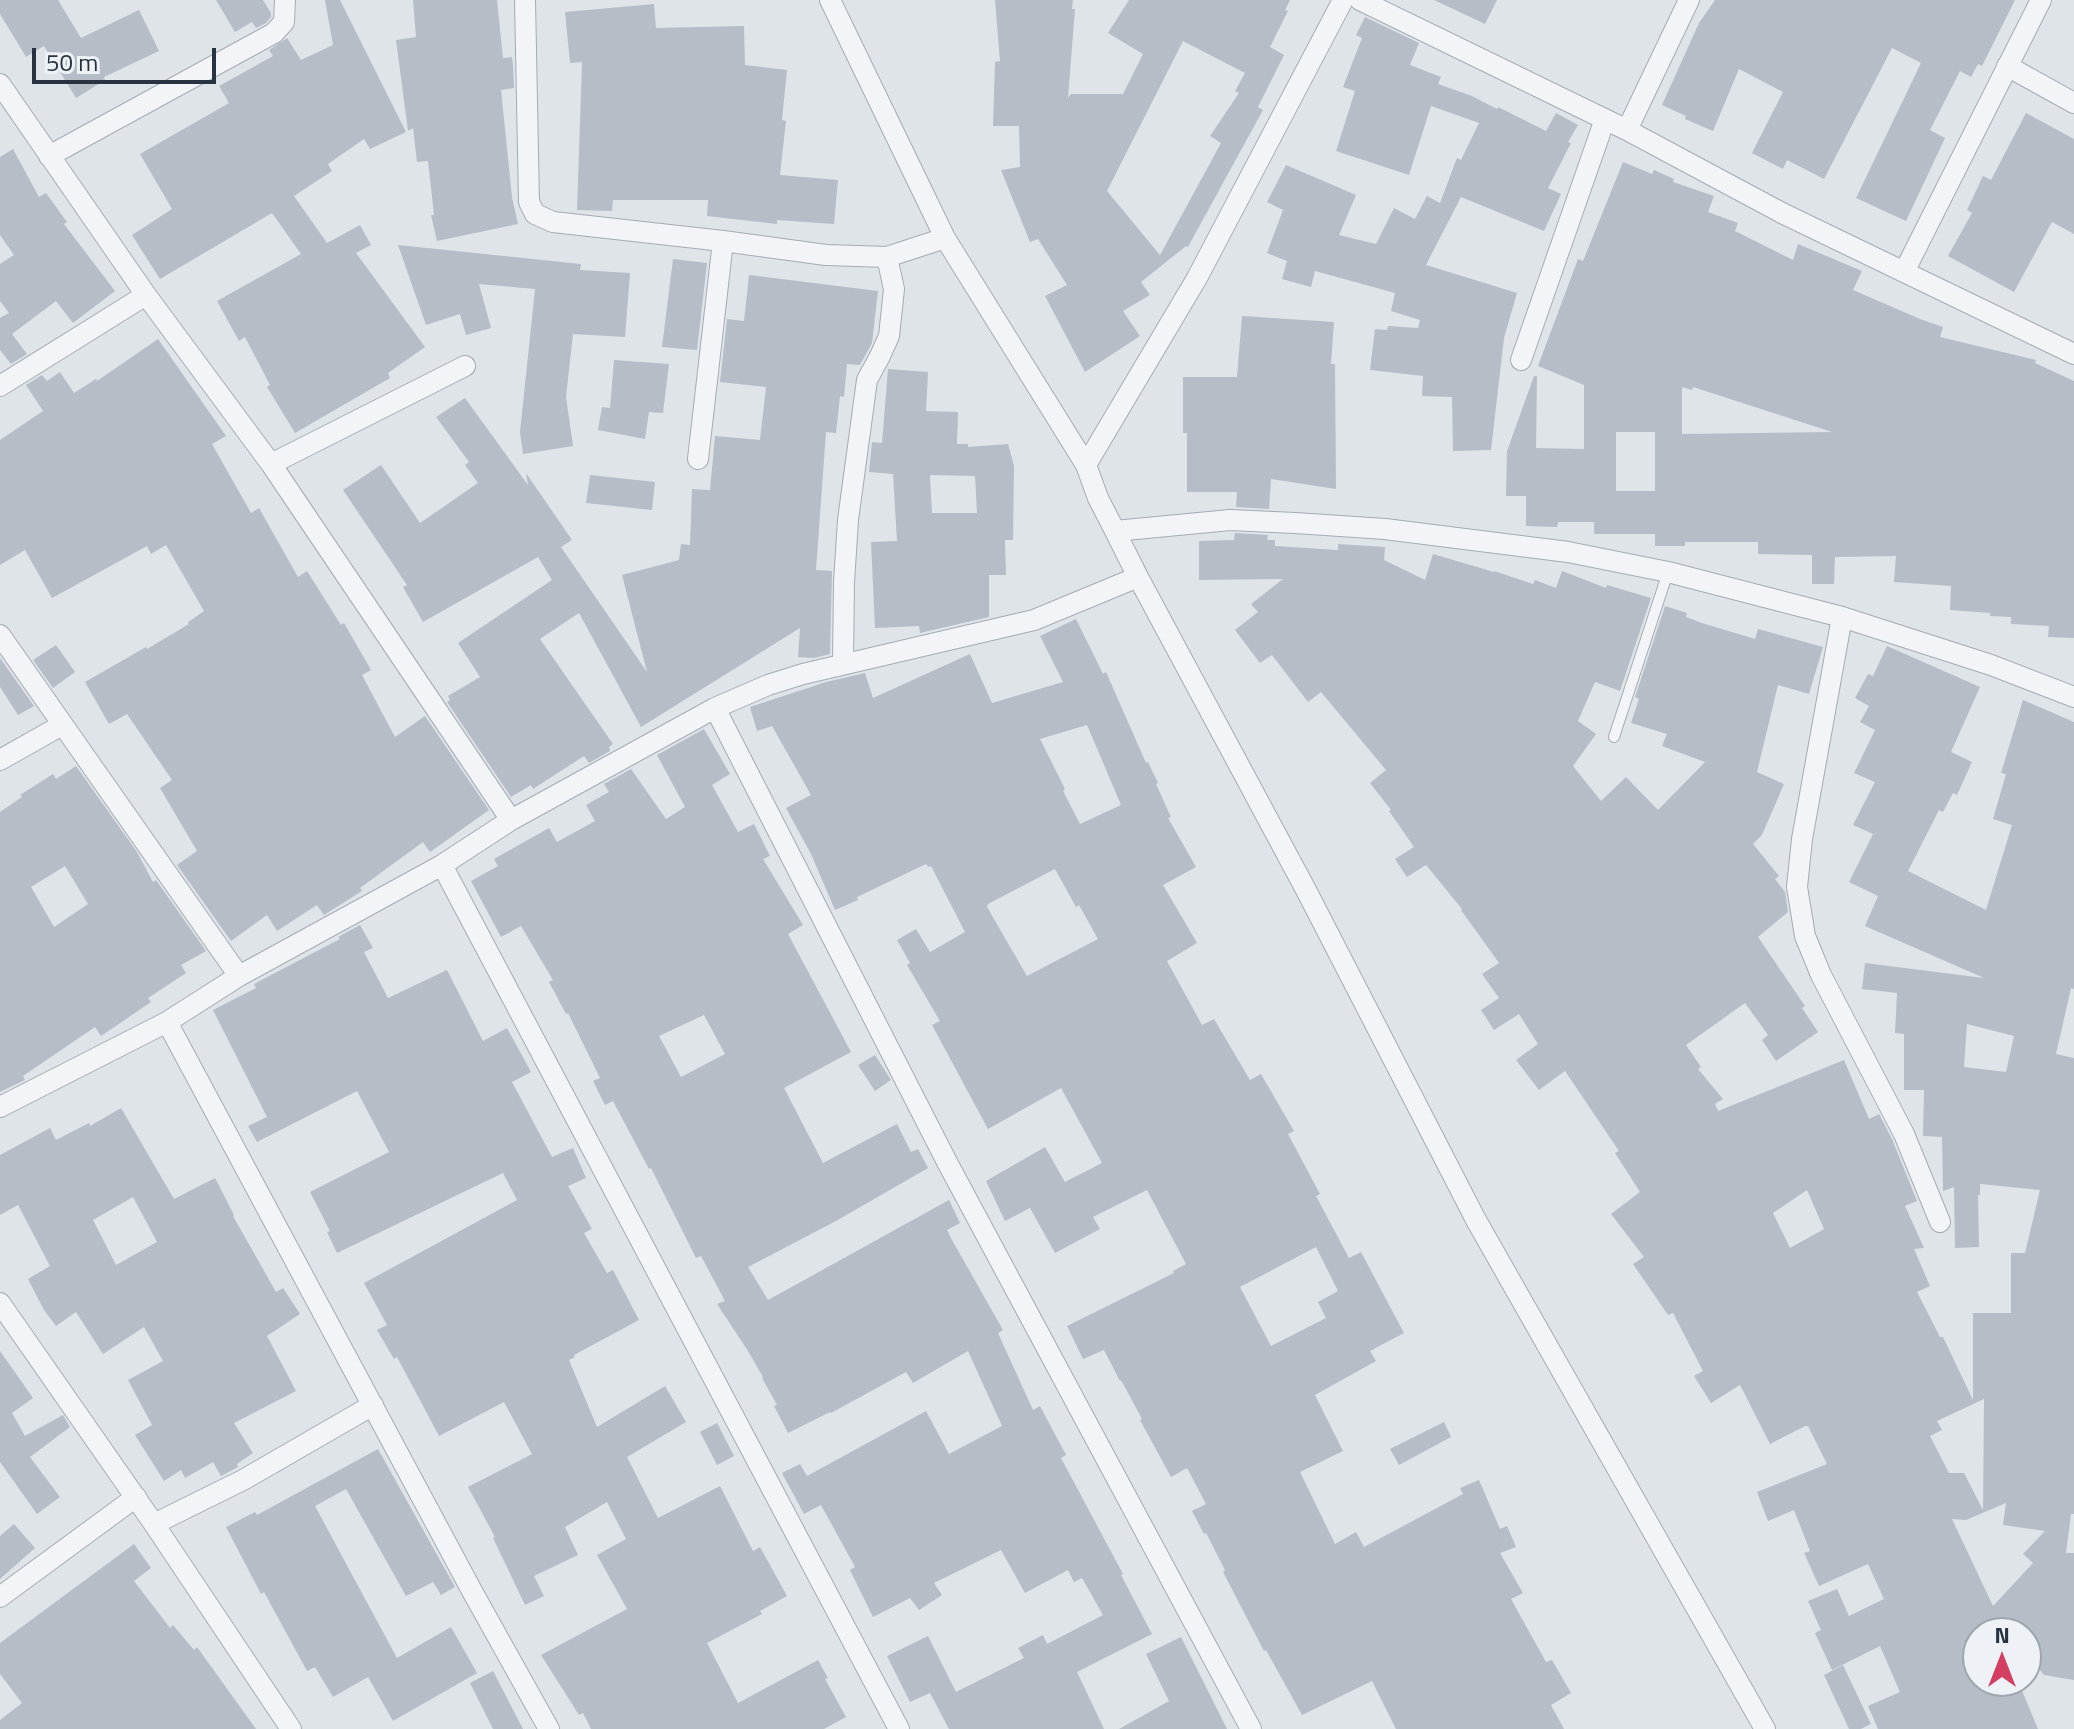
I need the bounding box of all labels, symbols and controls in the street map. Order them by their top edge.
scale bar [36,32,220,82]
text: 50 m [46,44,98,80]
north arrow [1962,1617,2042,1697]
text: N [1994,1618,2010,1652]

